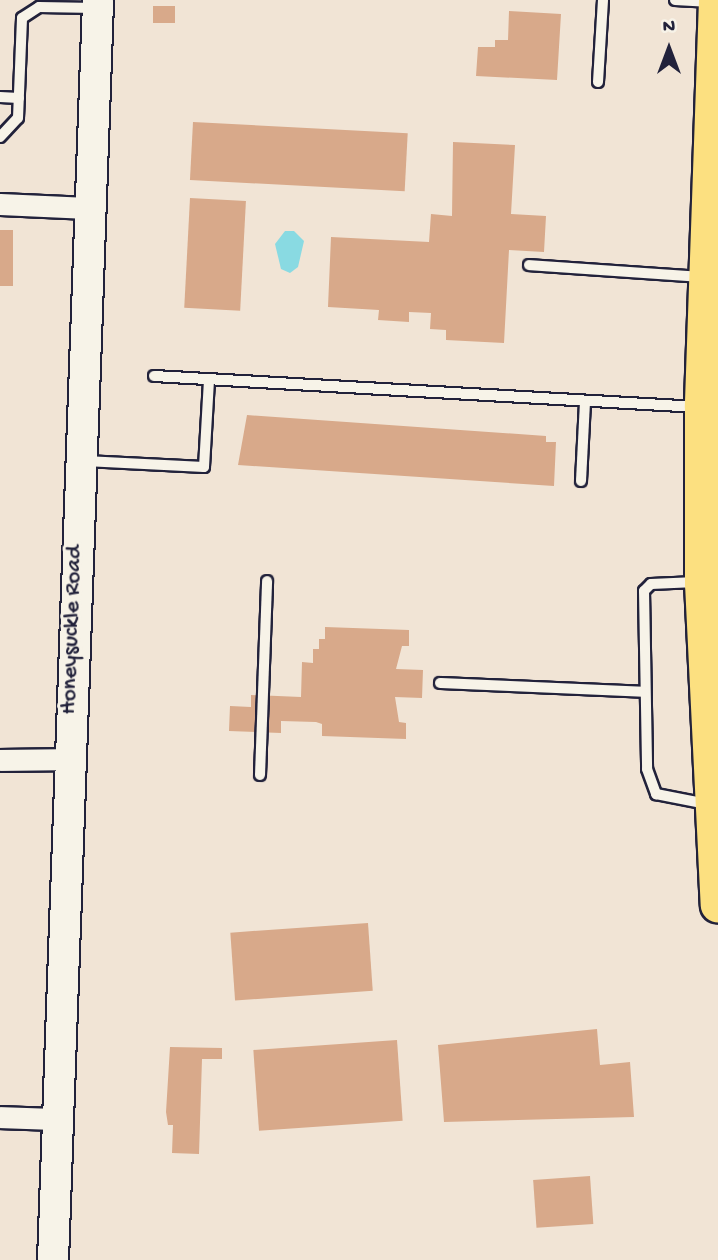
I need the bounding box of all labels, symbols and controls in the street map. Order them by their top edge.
north arrow [634,14,704,84]
text: N [663,16,675,39]
street label: Honeysuckle Road [56,545,90,715]

